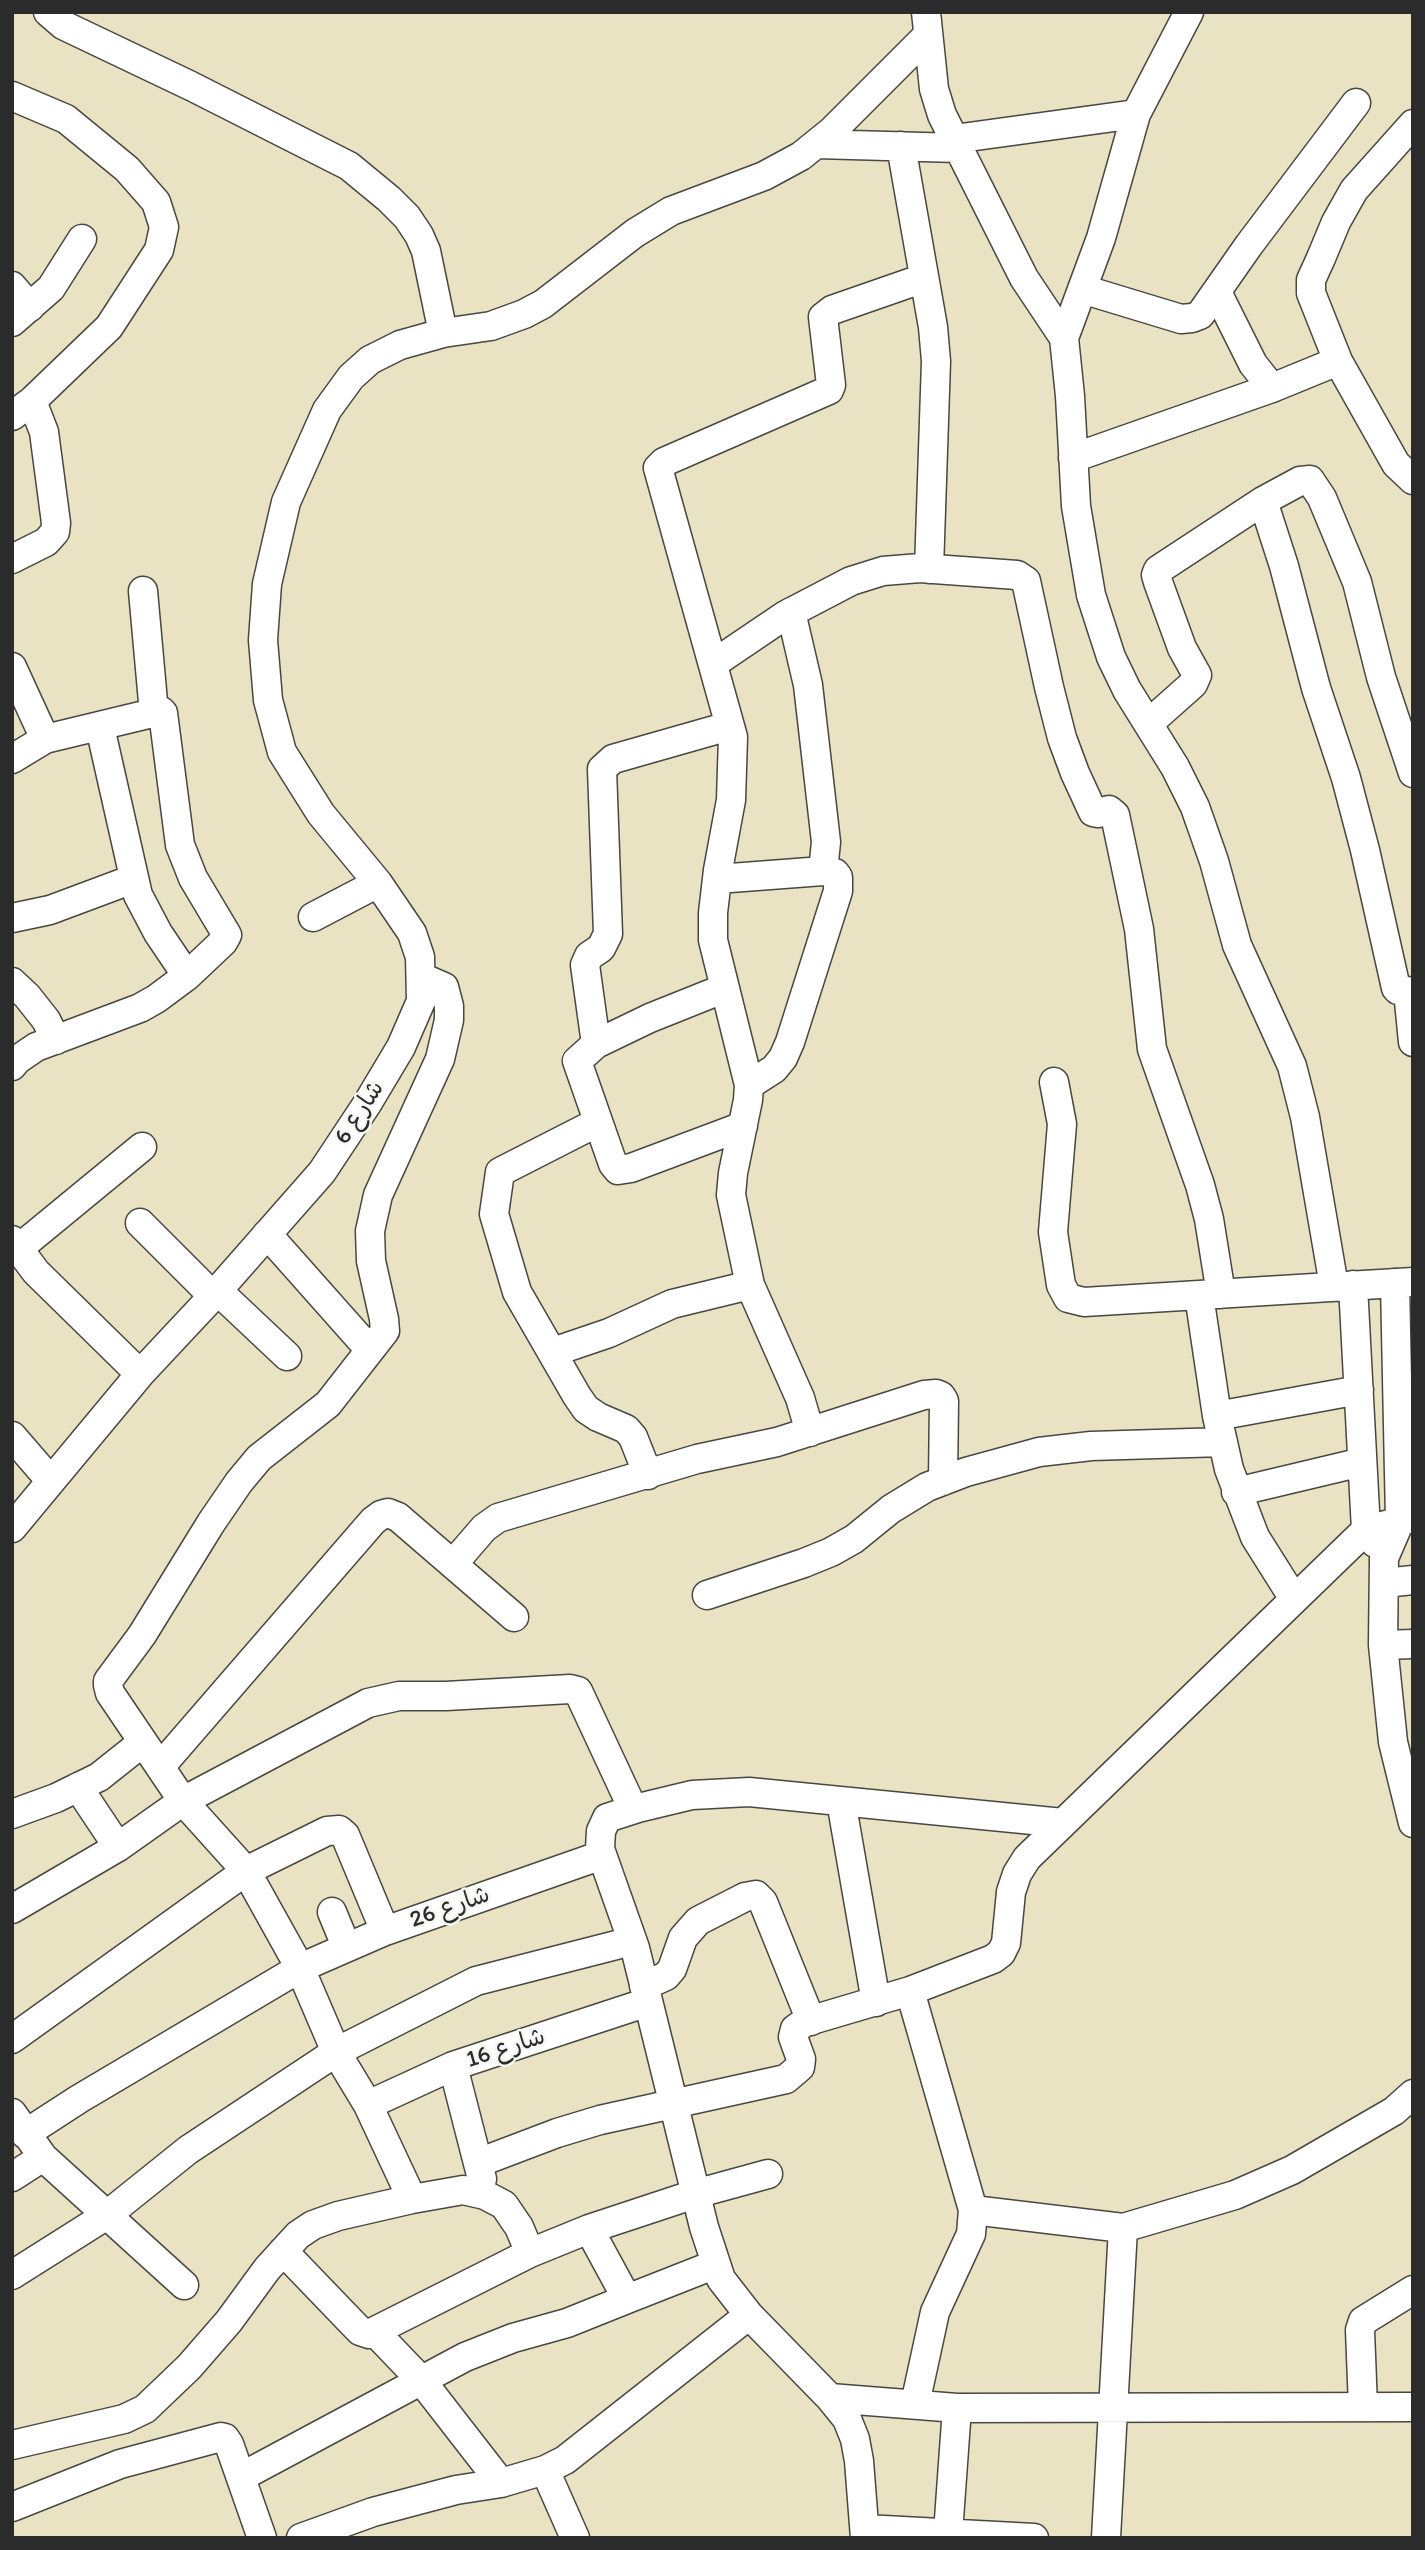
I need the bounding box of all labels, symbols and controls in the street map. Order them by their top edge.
street label: شارع 6 [329,1076,391,1150]
street label: شارع 26 [406,1881,494,1935]
street label: شارع 16 [463,2023,549,2075]

